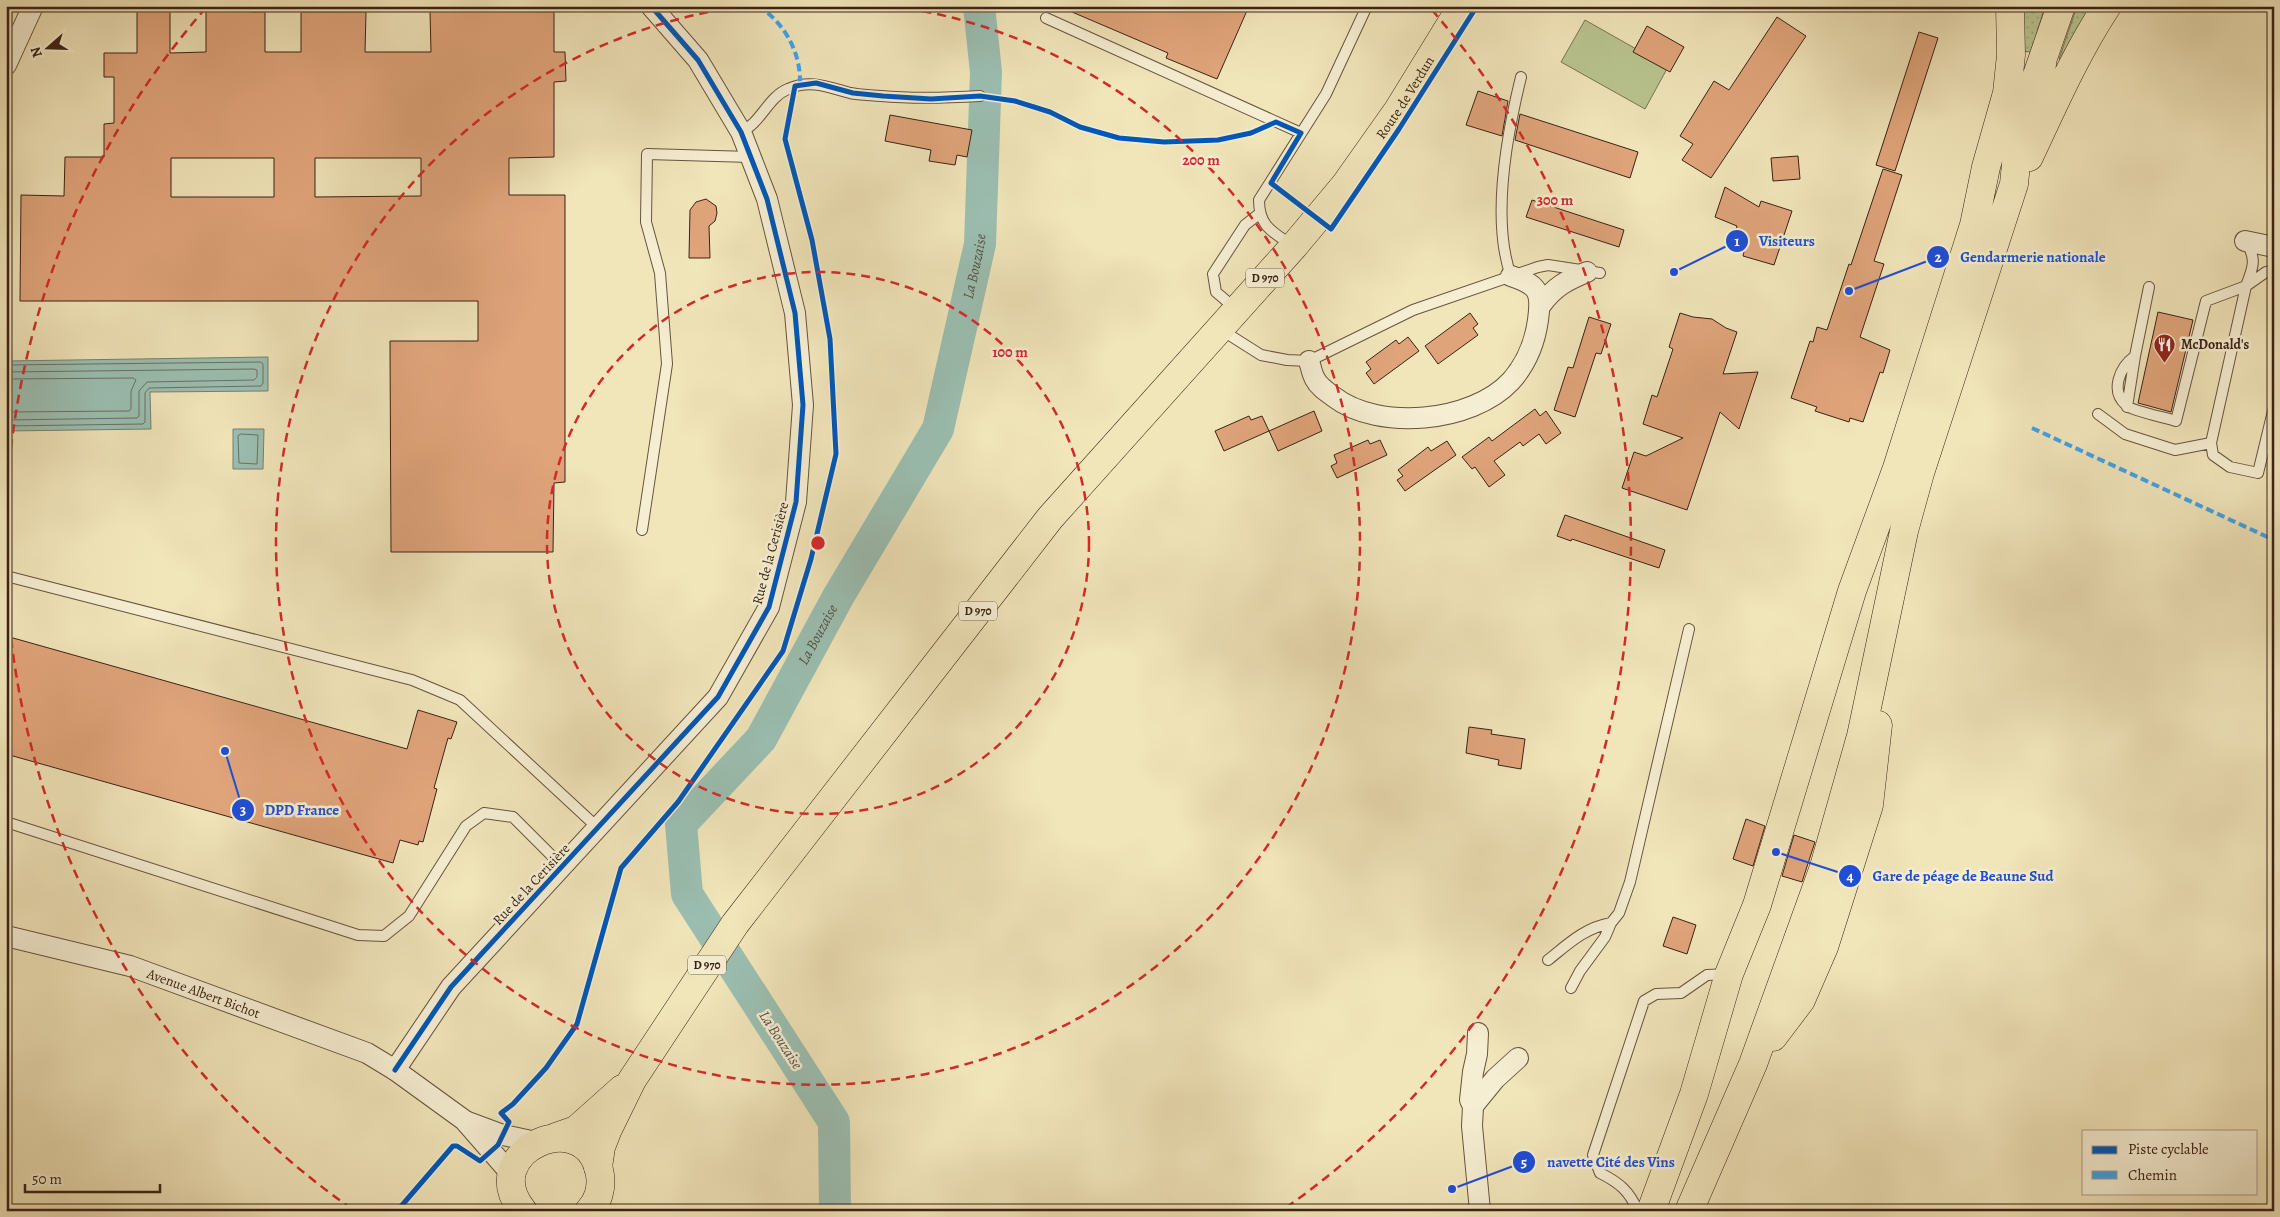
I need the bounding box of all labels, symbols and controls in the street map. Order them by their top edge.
north arrow [22,22,72,72]
text: N [26,44,47,60]
street label: Route de Verdun [1372,52,1439,143]
text: 200 m [1182,150,1220,170]
text: 300 m [1537,190,1574,210]
callout: Visiteurs [1724,226,1825,256]
text: 1 [1734,231,1740,251]
text: Visiteurs [1758,231,1815,251]
water label: La Bouzaise [958,233,990,301]
callout: Gendarmerie nationale [1926,242,2116,272]
text: 2 [1934,247,1942,267]
text: Gendarmerie nationale [1960,247,2106,267]
road number: D 970 [1246,268,1284,288]
restaurant icon: McDonald's [2153,332,2177,363]
place label: McDonald's [2181,335,2249,354]
text: 100 m [992,342,1028,362]
street label: Rue de la Cerisière [748,500,793,607]
centre of rings [809,534,827,552]
water label: La Bouzaise [793,600,842,668]
road number: D 970 [959,602,997,620]
callout: DPD France [230,795,350,825]
text: 3 [240,800,246,820]
text: DPD France [265,800,339,820]
street label: Rue de la Cerisière [488,839,574,929]
callout: Gare de péage de Beaune Sud [1837,861,2063,891]
text: 4 [1846,866,1854,886]
text: Gare de péage de Beaune Sud [1873,866,2054,886]
road number: D 970 [688,956,726,974]
street label: Avenue Albert Bichot [143,964,263,1023]
water label: La Bouzaise [755,1007,808,1074]
legend [2082,1130,2258,1194]
text: Piste cyclable [2128,1139,2209,1159]
callout: navette Cité des Vins [1512,1147,1685,1177]
text: 5 [1521,1152,1527,1172]
text: navette Cité des Vins [1547,1152,1675,1172]
scale bar [25,1162,160,1194]
text: Chemin [2128,1165,2177,1185]
text: 50 m [32,1169,62,1189]

